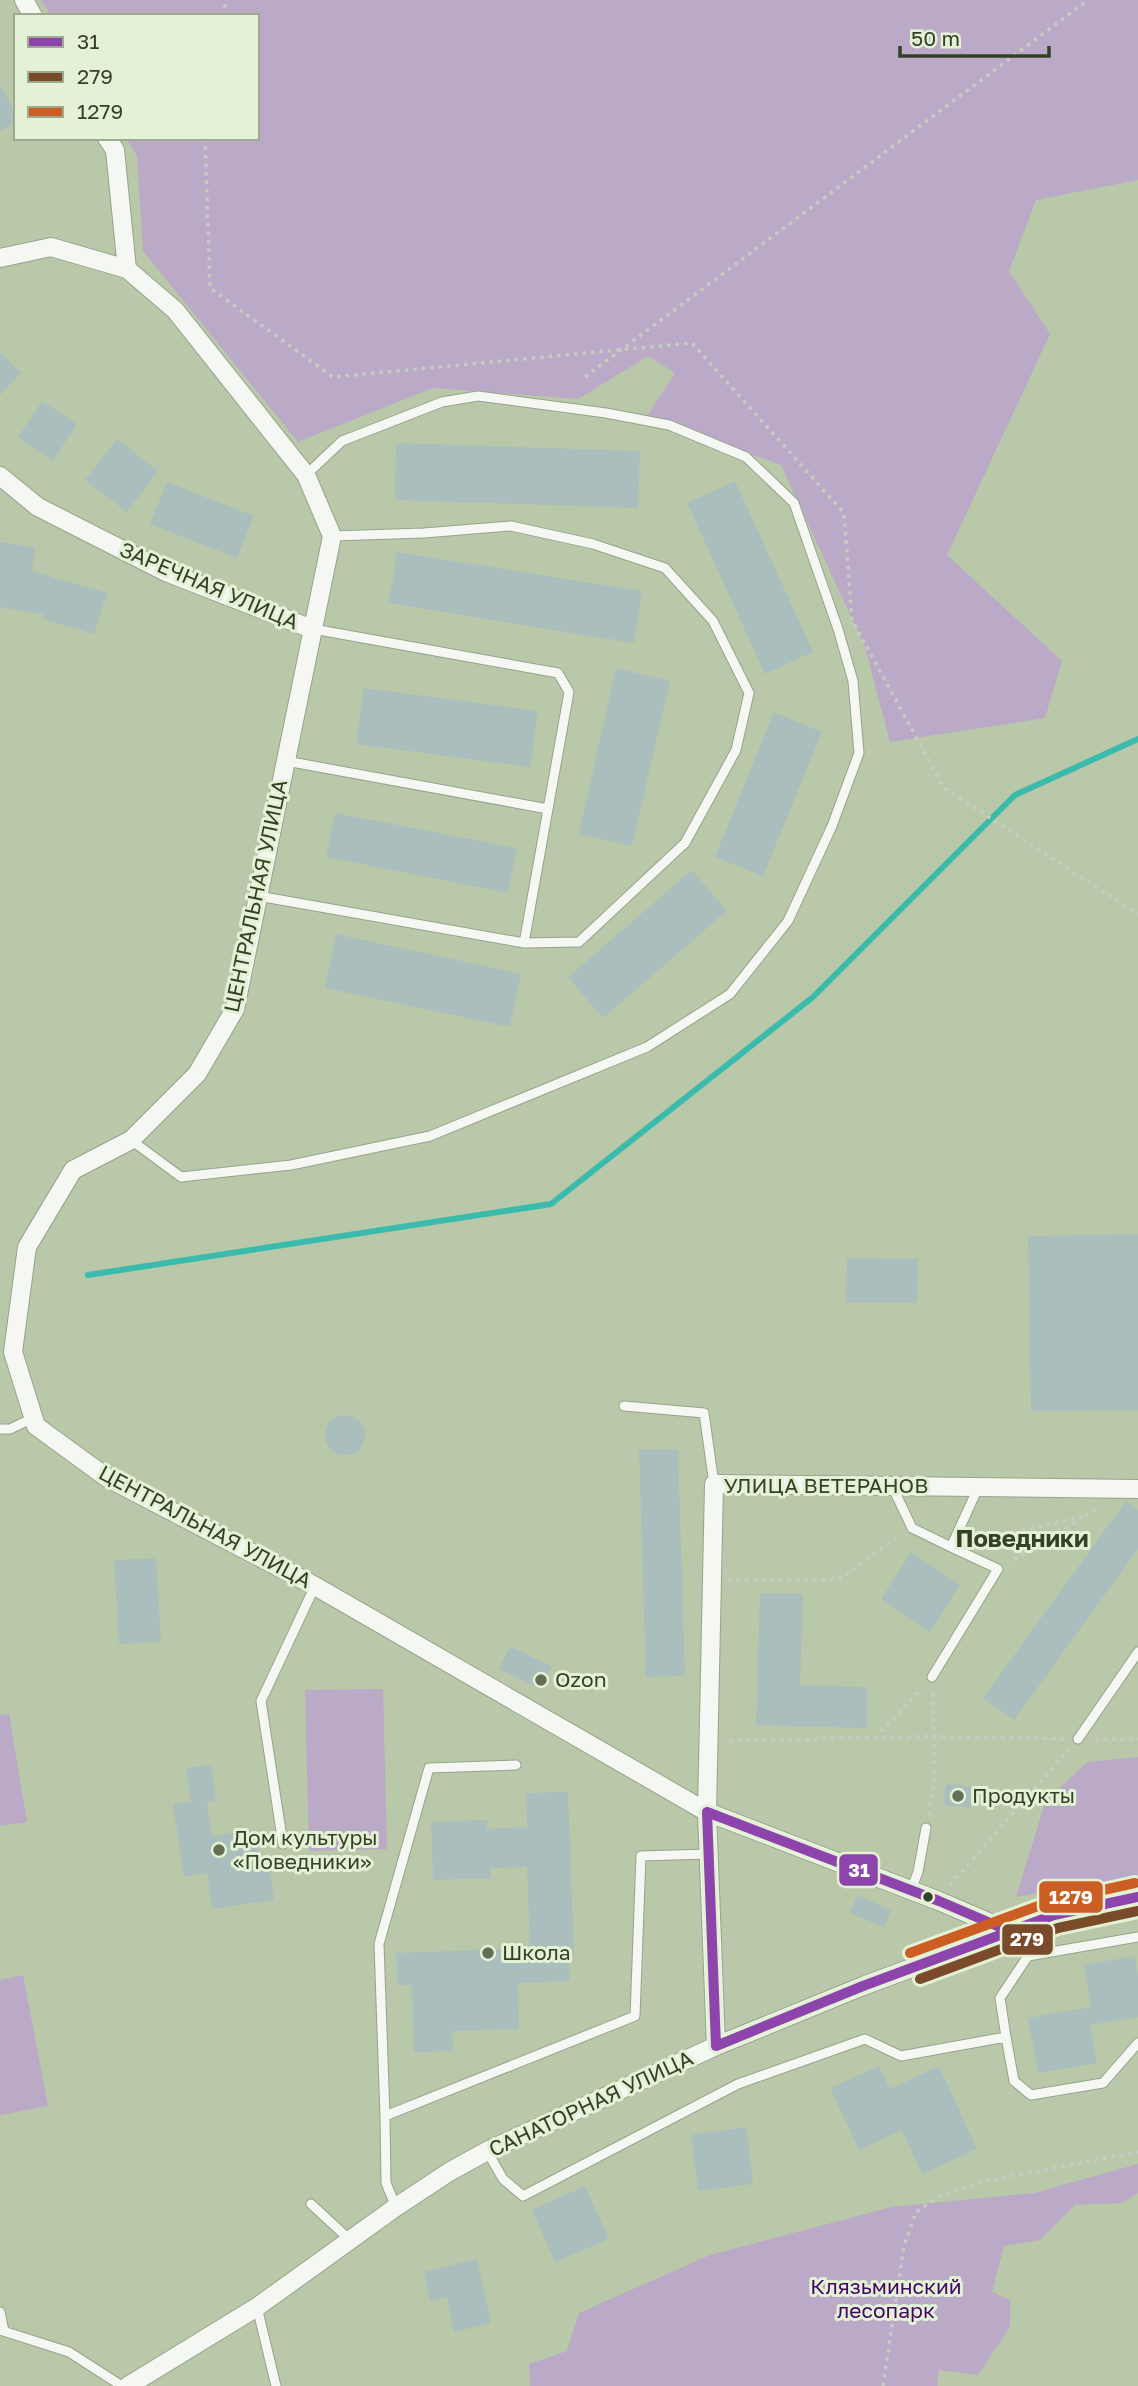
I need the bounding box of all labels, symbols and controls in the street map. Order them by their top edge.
legend [14,14,259,140]
scale bar [900,14,1049,58]
text: 50 m [911,25,960,51]
text: 31 [77,28,99,54]
text: 279 [77,63,113,89]
text: 1279 [77,98,123,124]
street label: ЗАРЕЧНАЯ УЛИЦА [116,536,303,635]
street label: ЦЕНТРАЛЬНАЯ УЛИЦА [218,777,292,1015]
street label: ЦЕНТРАЛЬНАЯ УЛИЦА [95,1459,316,1593]
street label: УЛИЦА ВЕТЕРАНОВ [724,1472,928,1498]
district label: Поведники [955,1523,1089,1552]
place label: Ozon [555,1666,607,1692]
marker: Ozon [533,1672,549,1688]
place label: Продукты [972,1782,1075,1808]
marker: Продукты [950,1788,966,1804]
place label: Дом культуры «Поведники» [233,1824,378,1874]
marker: Дом культуры «Поведники» [211,1842,227,1858]
line badge: 31 [838,1853,879,1887]
text: 31 [848,1858,870,1881]
line badge: 1279 [1038,1880,1104,1914]
text: 1279 [1049,1885,1093,1908]
unlabelled marker [921,1890,935,1904]
line badge: 279 [1001,1923,1054,1956]
text: 279 [1010,1927,1044,1950]
place label: Школа [502,1939,571,1965]
marker: Школа [480,1945,496,1961]
street label: САНАТОРНАЯ УЛИЦА [484,2044,697,2162]
park label: Клязьминский лесопарк [810,2273,962,2323]

